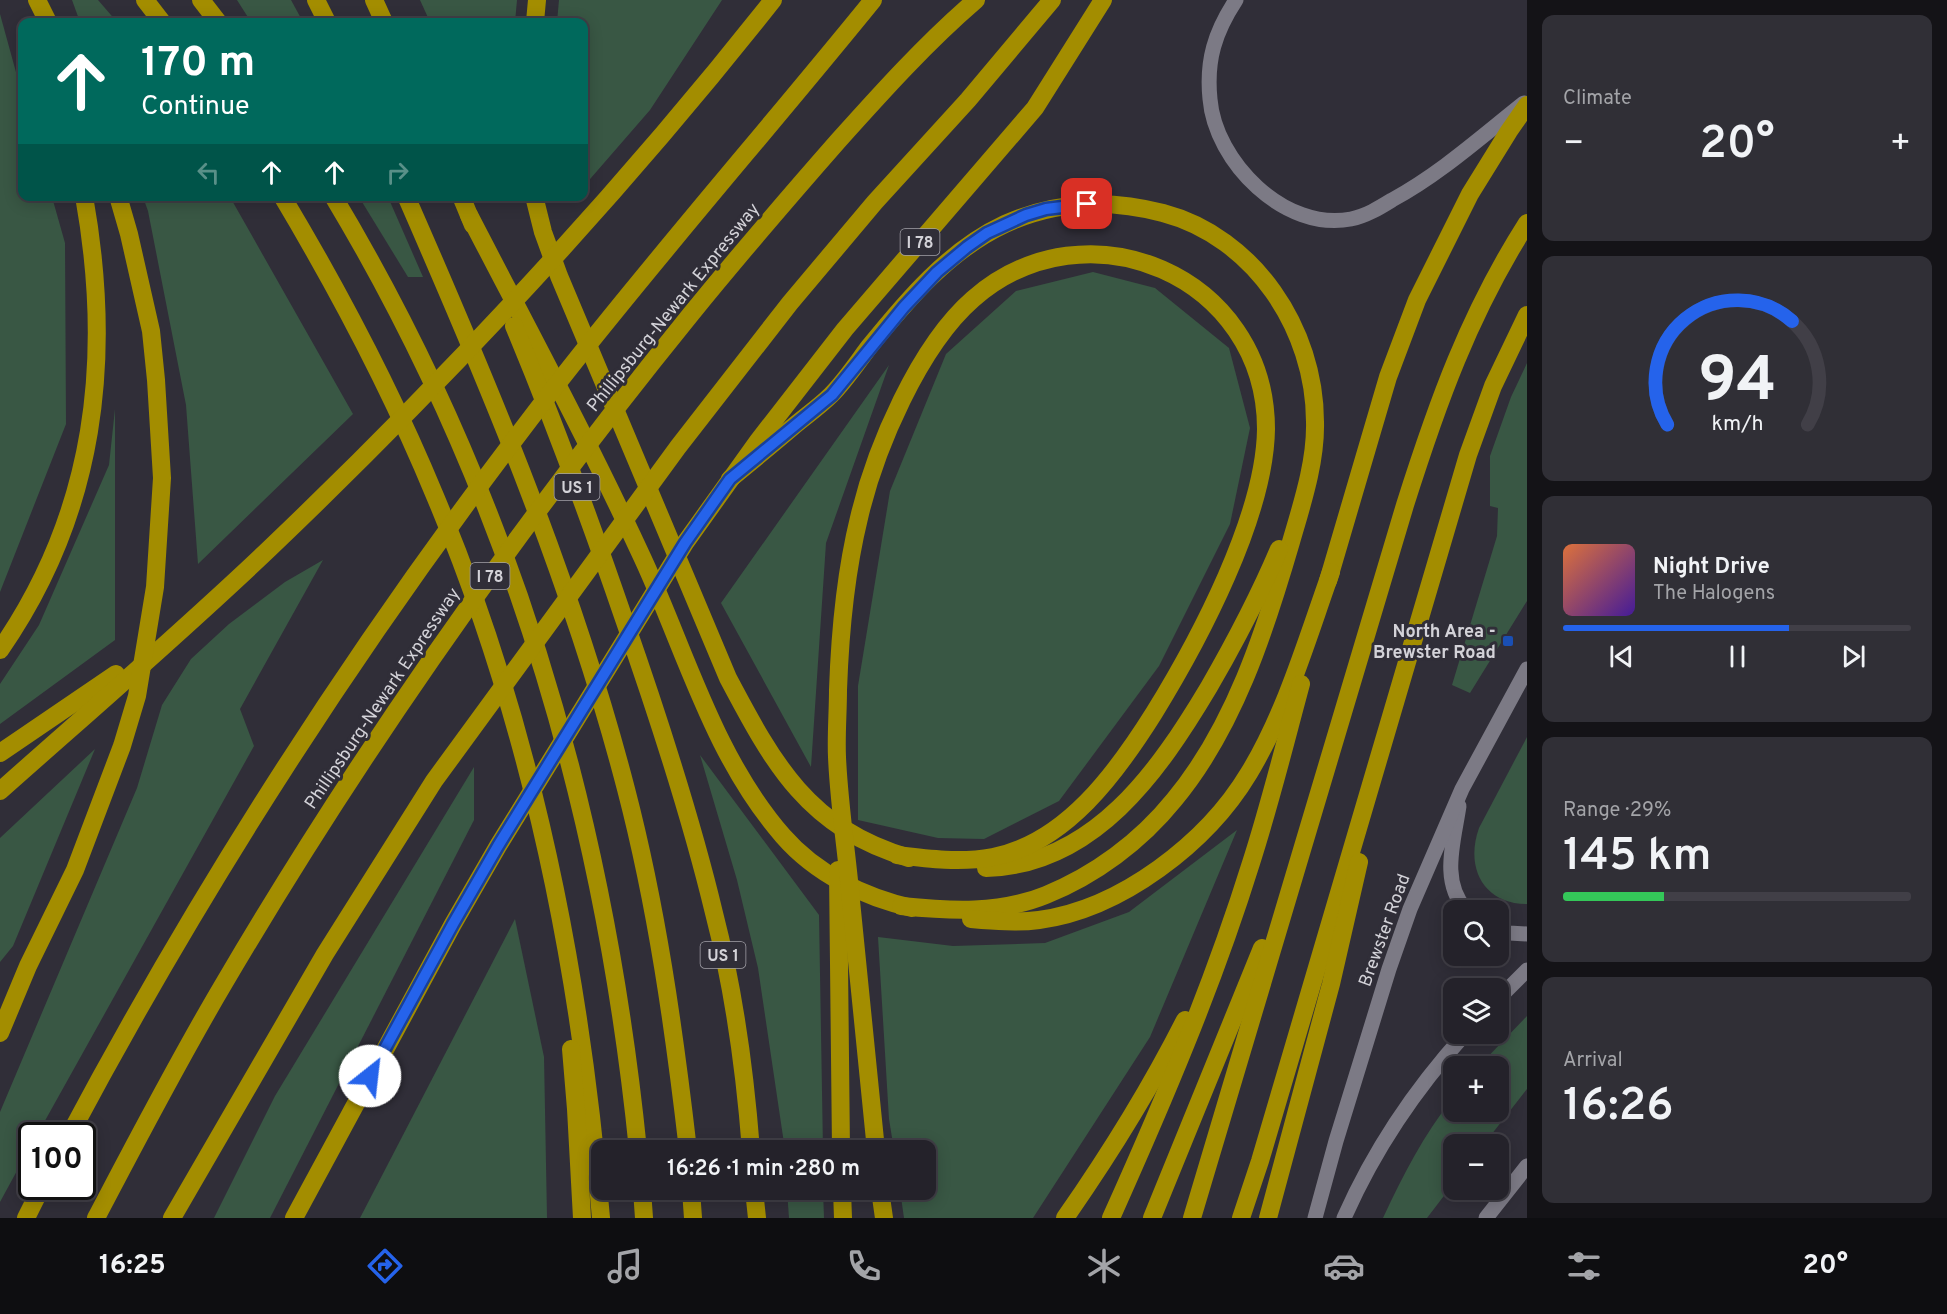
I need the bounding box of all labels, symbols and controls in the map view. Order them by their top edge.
text: 170 m [141,38,255,91]
icon: ahead [42,42,120,120]
text: Climate [1563,86,1632,112]
text: Continue [141,90,250,124]
text: 20° [1699,117,1775,174]
text: − [1563,124,1584,166]
text: + [1890,124,1911,166]
icon: left [192,156,225,189]
icon: ahead [255,156,288,189]
icon: ahead [318,156,351,189]
icon: right [381,156,414,189]
pin [1061,178,1112,229]
icon: arrive [1070,187,1103,220]
street label: Phillipsburg-Newark Expressway [583,199,766,417]
road number: I 78 [900,229,940,255]
text: 94 [1698,345,1776,424]
text: km/h [1711,412,1763,439]
road number: US 1 [554,474,600,500]
text: Night Drive [1653,554,1770,581]
road number: I 78 [470,563,510,589]
text: The Halogens [1653,581,1775,607]
street label: Phillipsburg-Newark Expressway [300,584,466,814]
place label: North Area - Brewster Road [1373,621,1496,665]
marker: North Area - Brewster Road [1501,634,1515,648]
icon: previous [1605,640,1638,673]
icon: pause [1721,640,1754,673]
icon: next [1837,640,1870,673]
text: Range · 29% [1563,798,1671,824]
text: 145 km [1563,829,1711,886]
street label: Brewster Road [1354,871,1416,990]
map controls [1443,900,1509,1200]
button: search [1443,900,1509,966]
road number: US 1 [700,942,746,968]
button: layers [1443,978,1509,1044]
position arrow [338,1044,402,1108]
text: Arrival [1563,1048,1623,1074]
button: + [1443,1056,1509,1122]
text: 16:26 [1563,1079,1674,1136]
speed limit sign: 100 [18,1122,96,1200]
button: − [1443,1134,1509,1200]
text: 16:26 · 1 min · 280 m [667,1156,860,1183]
icon: directions [364,1245,406,1287]
icon: music [604,1245,646,1287]
icon: phone [843,1245,885,1287]
icon: climate [1083,1245,1125,1287]
icon: car [1323,1245,1365,1287]
icon: filters [1563,1245,1605,1287]
text: 16:25 [99,1249,166,1283]
text: 20° [1803,1249,1848,1283]

